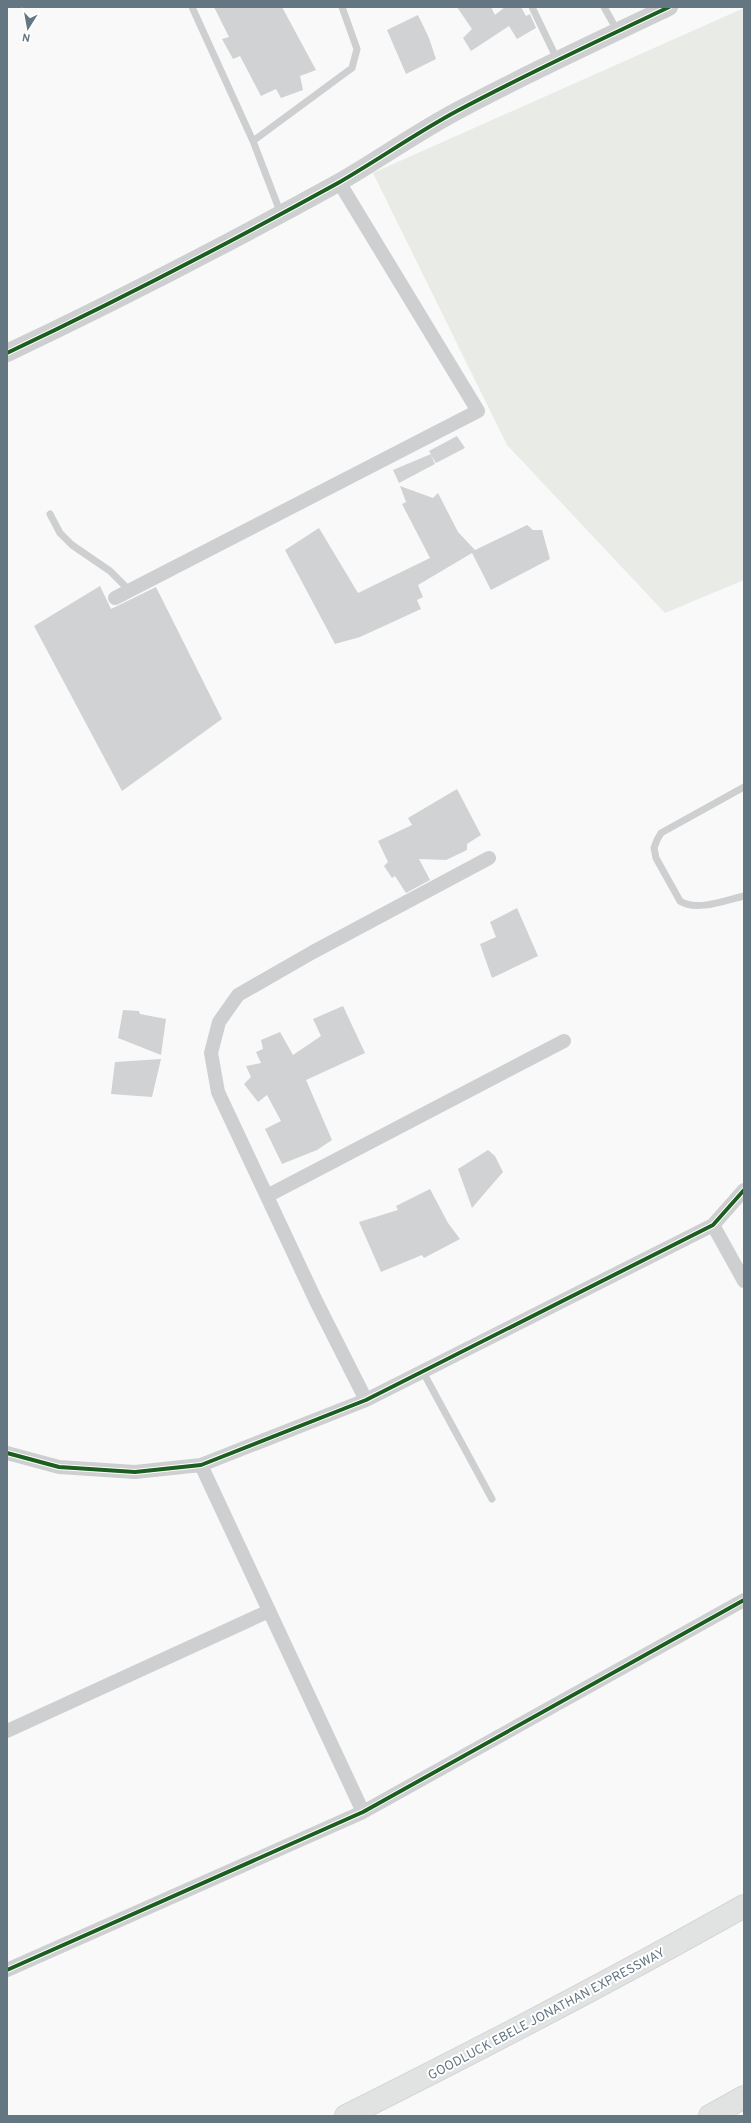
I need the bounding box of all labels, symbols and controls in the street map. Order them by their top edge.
north arrow [8,8,48,48]
text: N [21,29,31,44]
street label: GOODLUCK EBELE JONATHAN EXPRESSWAY [426,1945,668,2084]

